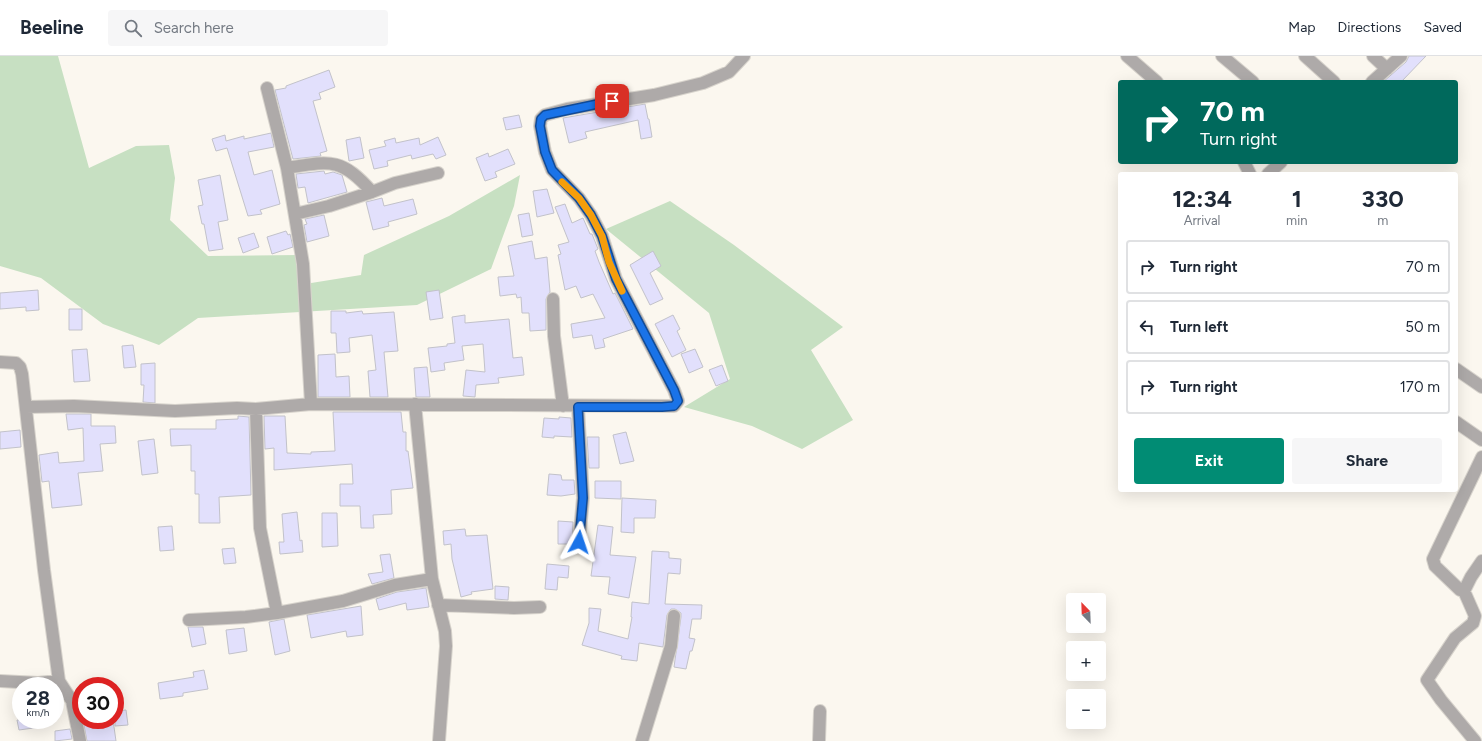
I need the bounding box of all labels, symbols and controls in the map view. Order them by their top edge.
search box [108,10,388,46]
text: Beeline [20,16,84,39]
icon: search [122,17,144,39]
text: Search here [154,19,234,37]
text: Map [1288,19,1316,36]
text: Directions [1338,19,1401,36]
text: Saved [1423,19,1462,36]
pin [595,84,629,118]
icon: arrive [601,90,623,112]
text: 70 m [1200,94,1265,128]
icon: right [1134,96,1186,148]
text: Turn right [1200,128,1277,150]
text: 12:34 [1172,184,1232,213]
text: 1 [1292,184,1302,213]
text: 330 [1362,184,1404,213]
text: Arrival [1184,213,1220,228]
text: min [1286,213,1307,228]
text: m [1377,213,1388,228]
icon: right [1136,256,1158,278]
text: Turn right [1170,258,1238,276]
text: 70 m [1406,258,1440,276]
icon: left [1136,316,1158,338]
text: Turn left [1170,318,1228,336]
text: 50 m [1405,318,1440,336]
icon: right [1136,376,1158,398]
text: Turn right [1170,378,1238,396]
text: 170 m [1400,378,1440,396]
button: Exit [1134,438,1284,484]
button: Share [1292,438,1442,484]
position arrow [558,521,600,563]
north arrow [1066,593,1106,633]
map controls [1066,593,1106,729]
button: + [1066,641,1106,681]
speed limit sign: 30 [72,677,124,729]
text: 28 [26,686,50,710]
button: − [1066,689,1106,729]
text: km/h [27,706,49,719]

